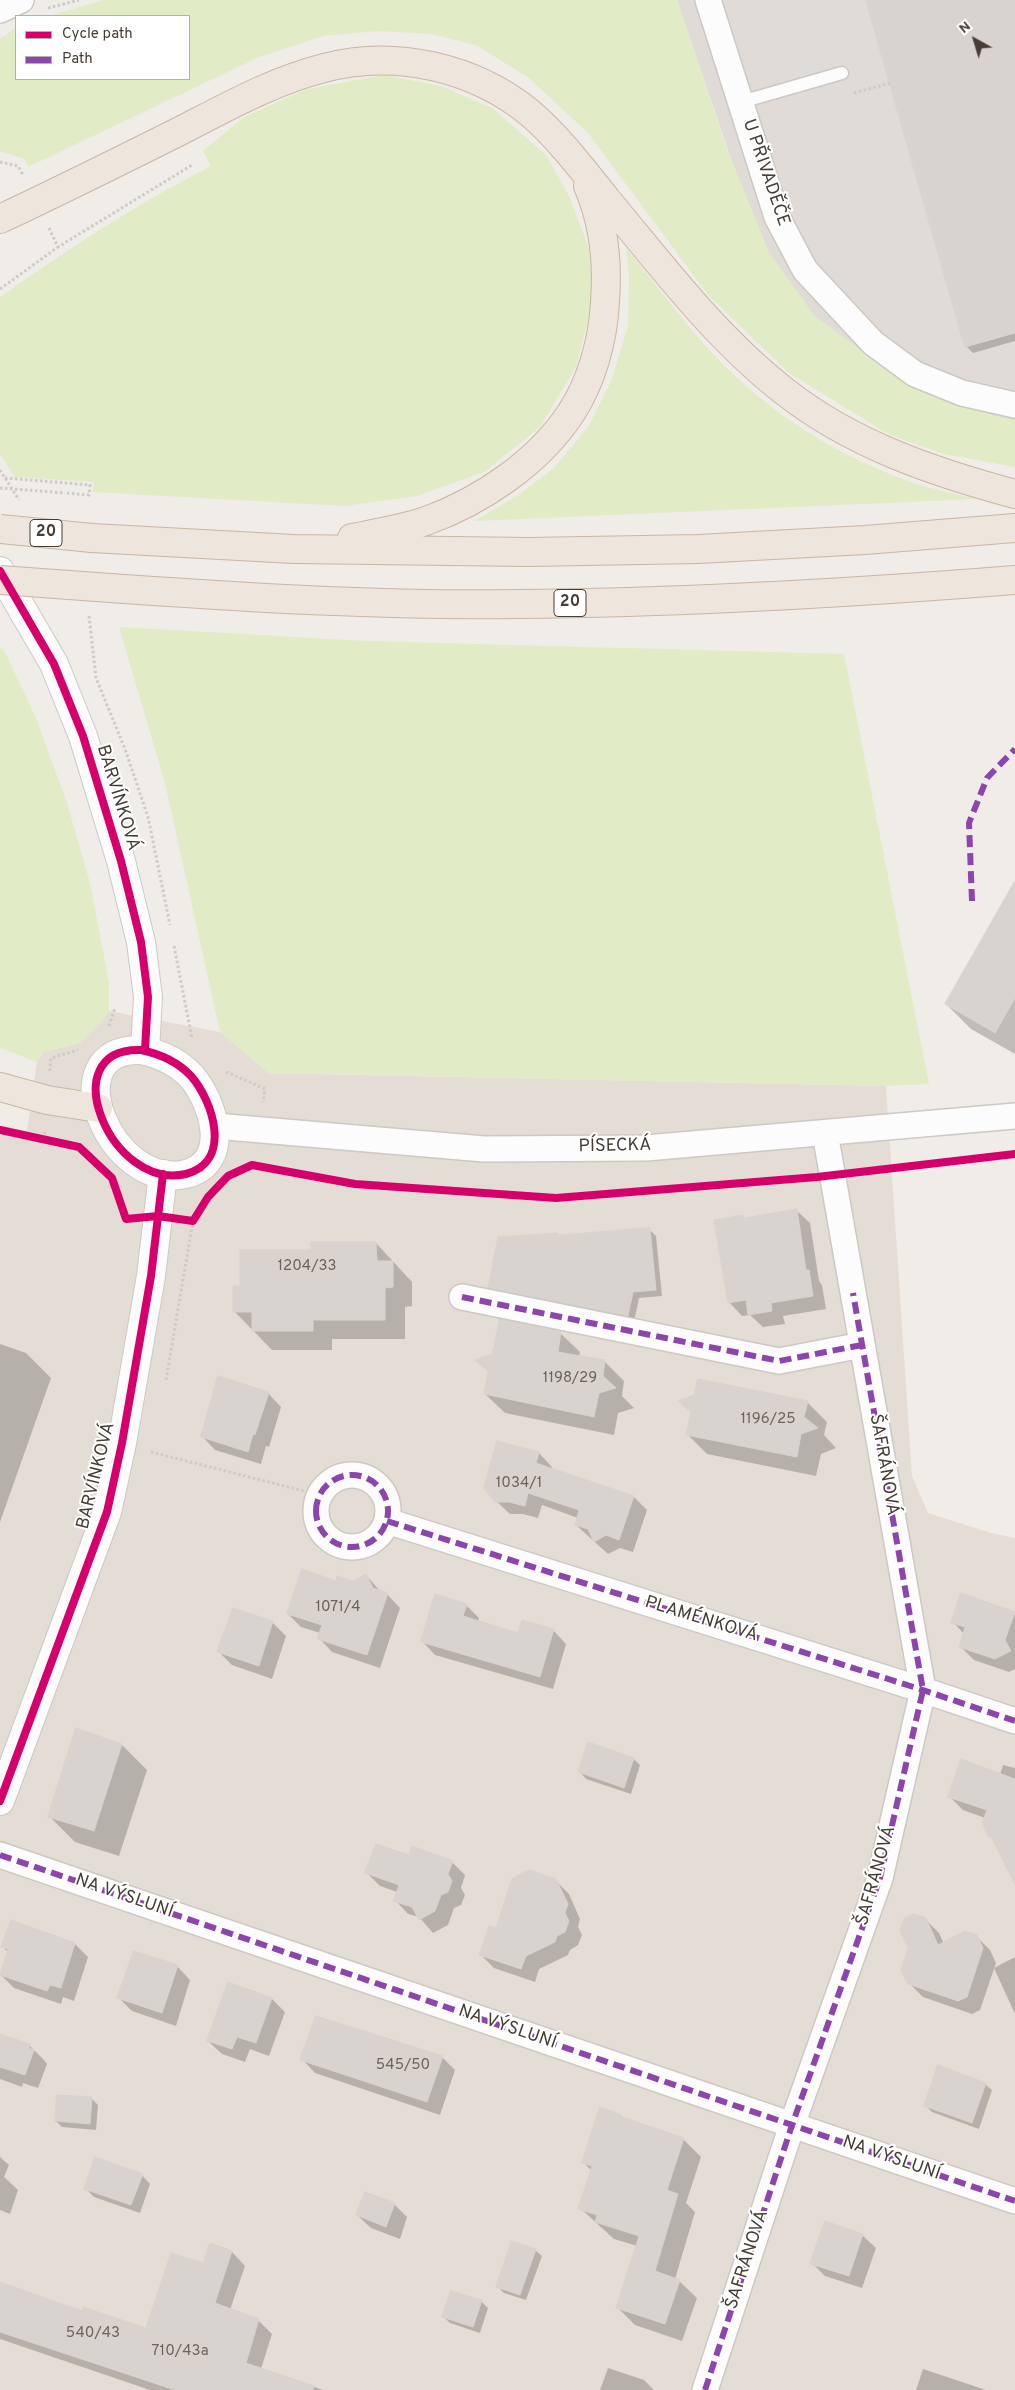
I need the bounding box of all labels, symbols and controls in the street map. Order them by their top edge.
legend [15,15,190,80]
north arrow [950,15,1000,65]
text: N [956,18,975,38]
text: Cycle path [62,25,133,44]
text: Path [62,50,93,69]
street label: U PŘIVADĚČE [737,117,793,229]
road number: 20 [30,520,62,546]
road number: 20 [554,590,586,616]
street label: BARVÍNKOVÁ [91,743,143,853]
street label: PÍSECKÁ [578,1136,652,1158]
house number: 1204/33 [277,1258,337,1276]
house number: 1198/29 [543,1370,597,1388]
house number: 1196/25 [741,1411,795,1429]
street label: ŠAFRÁNOVÁ [863,1412,903,1518]
street label: BARVÍNKOVÁ [73,1420,121,1532]
house number: 1034/1 [496,1475,542,1493]
street label: PLAMÉNKOVÁ [642,1593,760,1647]
house number: 1071/4 [315,1599,361,1617]
street label: ŠAFRÁNOVÁ [852,1824,902,1928]
street label: NA VÝSLUNÍ [72,1870,176,1924]
street label: NA VÝSLUNÍ [455,2001,559,2055]
house number: 545/50 [376,2057,430,2075]
street label: NA VÝSLUNÍ [839,2132,943,2186]
street label: ŠAFRÁNOVÁ [722,2208,774,2312]
house number: 540/43 [66,2325,120,2343]
house number: 710/43a [151,2343,209,2361]

